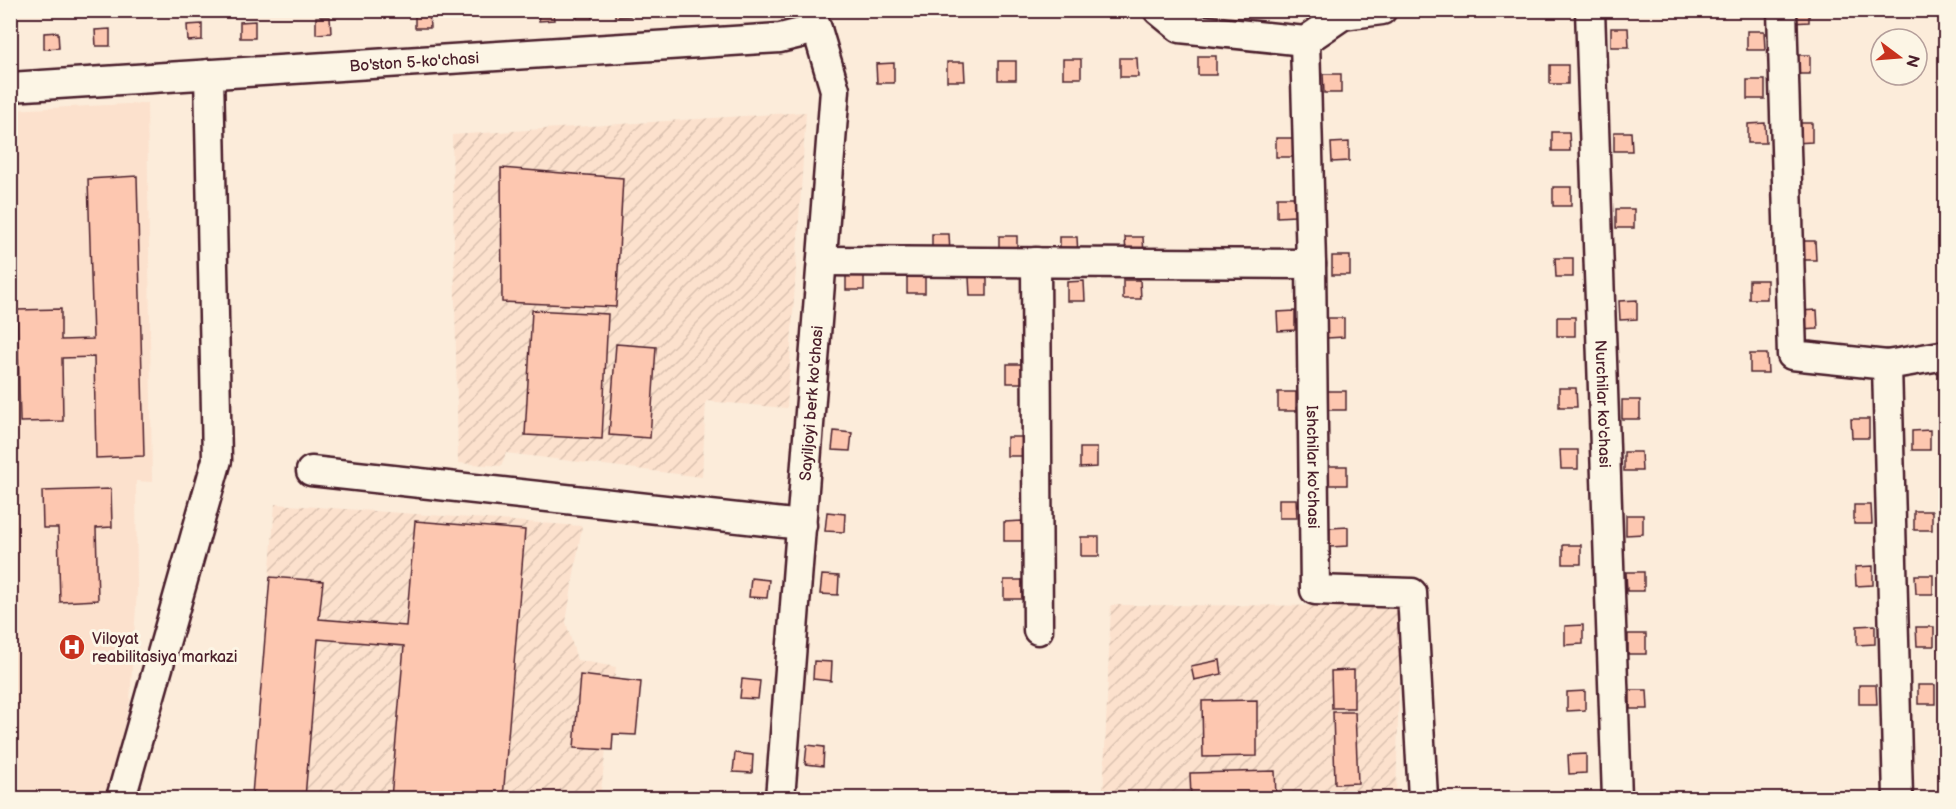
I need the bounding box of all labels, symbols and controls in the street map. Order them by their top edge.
north arrow [1869,27,1929,87]
street label: Bo'ston 5-ko'chasi [349,49,480,76]
text: N [1901,52,1923,69]
street label: Sayiljoyi berk ko'chasi [797,325,828,482]
street label: Nurchilar ko'chasi [1590,339,1614,468]
street label: Ishchilar ko'chasi [1302,405,1322,529]
place label: Viloyat reabilitasiya markazi [92,630,237,667]
hospital icon: Viloyat reabilitasiya markazi [57,632,87,662]

